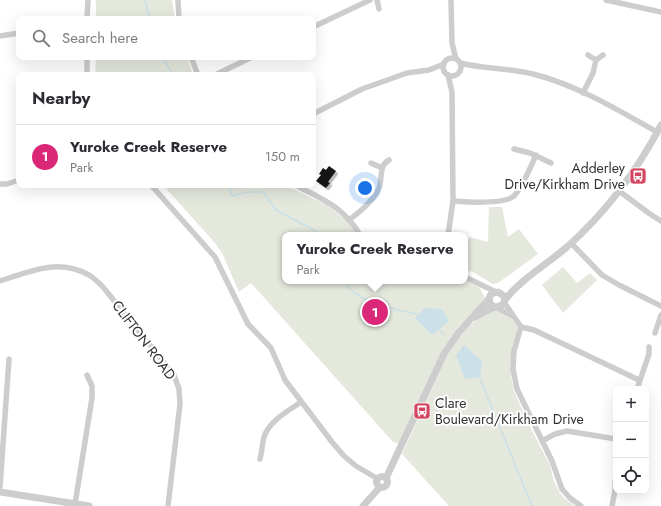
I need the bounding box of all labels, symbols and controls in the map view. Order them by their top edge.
search box [16,16,316,60]
icon: search [30,27,52,49]
text: Search here [62,27,138,49]
text: Nearby [32,86,90,110]
text: Yuroke Creek Reserve [70,136,227,158]
text: 1 [42,147,48,166]
text: 150 m [265,147,300,166]
text: Park [70,158,93,177]
place label: Adderley Drive/Kirkham Drive [505,158,626,194]
bus stop icon: Adderley Drive/Kirkham Drive [628,166,648,186]
your location [355,178,375,198]
popup [282,232,468,284]
text: Yuroke Creek Reserve [296,238,454,260]
text: Park [296,260,320,279]
street label: CLIFTON ROAD [107,296,181,384]
pin: 1 [362,297,388,327]
map controls [613,386,649,494]
button: + [613,386,649,422]
place label: Clare Boulevard/Kirkham Drive [435,393,584,429]
bus stop icon: Clare Boulevard/Kirkham Drive [412,401,432,421]
button: − [613,422,649,458]
button: locate [613,458,649,494]

